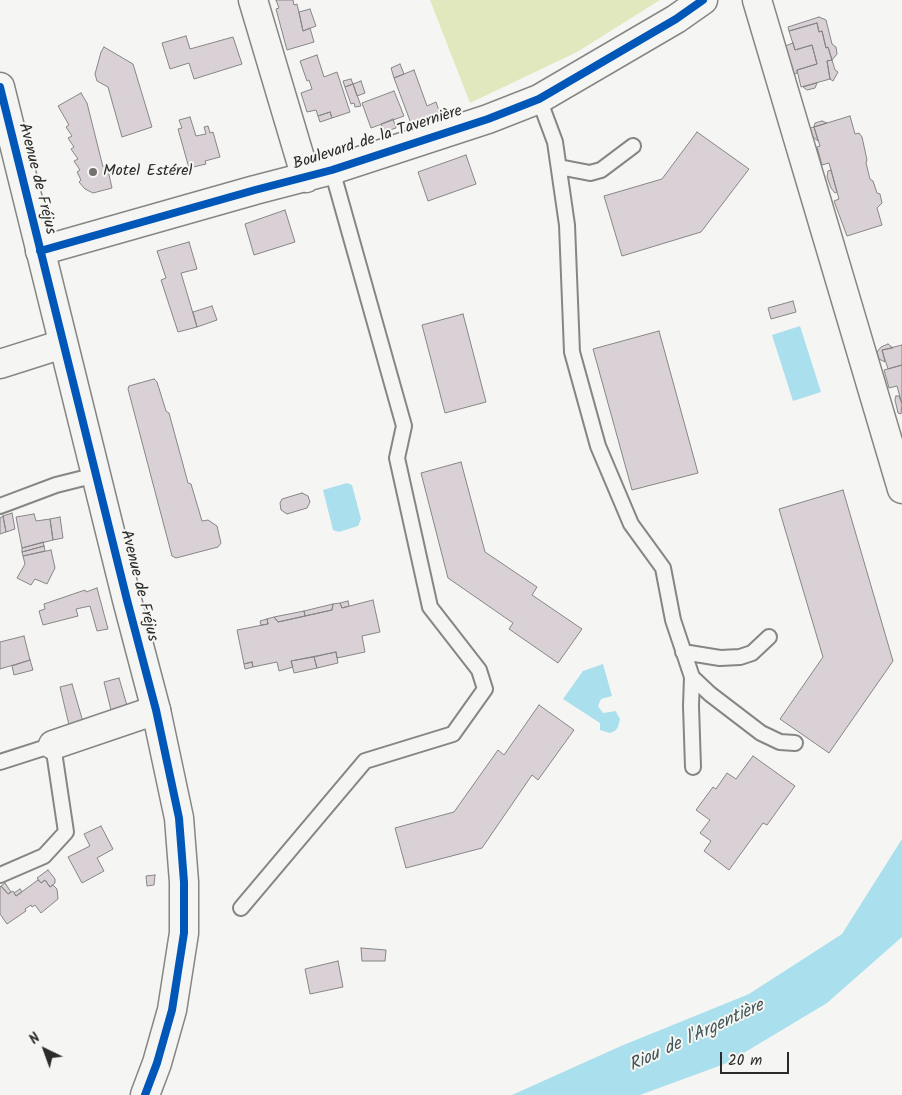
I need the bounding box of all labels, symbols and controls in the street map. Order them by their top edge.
street label: Boulevard de la Tavernière [291,103,465,175]
street label: Avenue de Fréjus [13,121,59,237]
place label: Motel Estérel [103,162,192,182]
marker: Motel Estérel [87,166,99,178]
street label: Avenue de Fréjus [115,528,161,644]
water label: Riou de l'Argentière [626,996,768,1078]
north arrow [20,1025,70,1075]
text: N [24,1028,46,1050]
scale bar [722,1042,791,1074]
text: 20 m [728,1049,762,1073]

